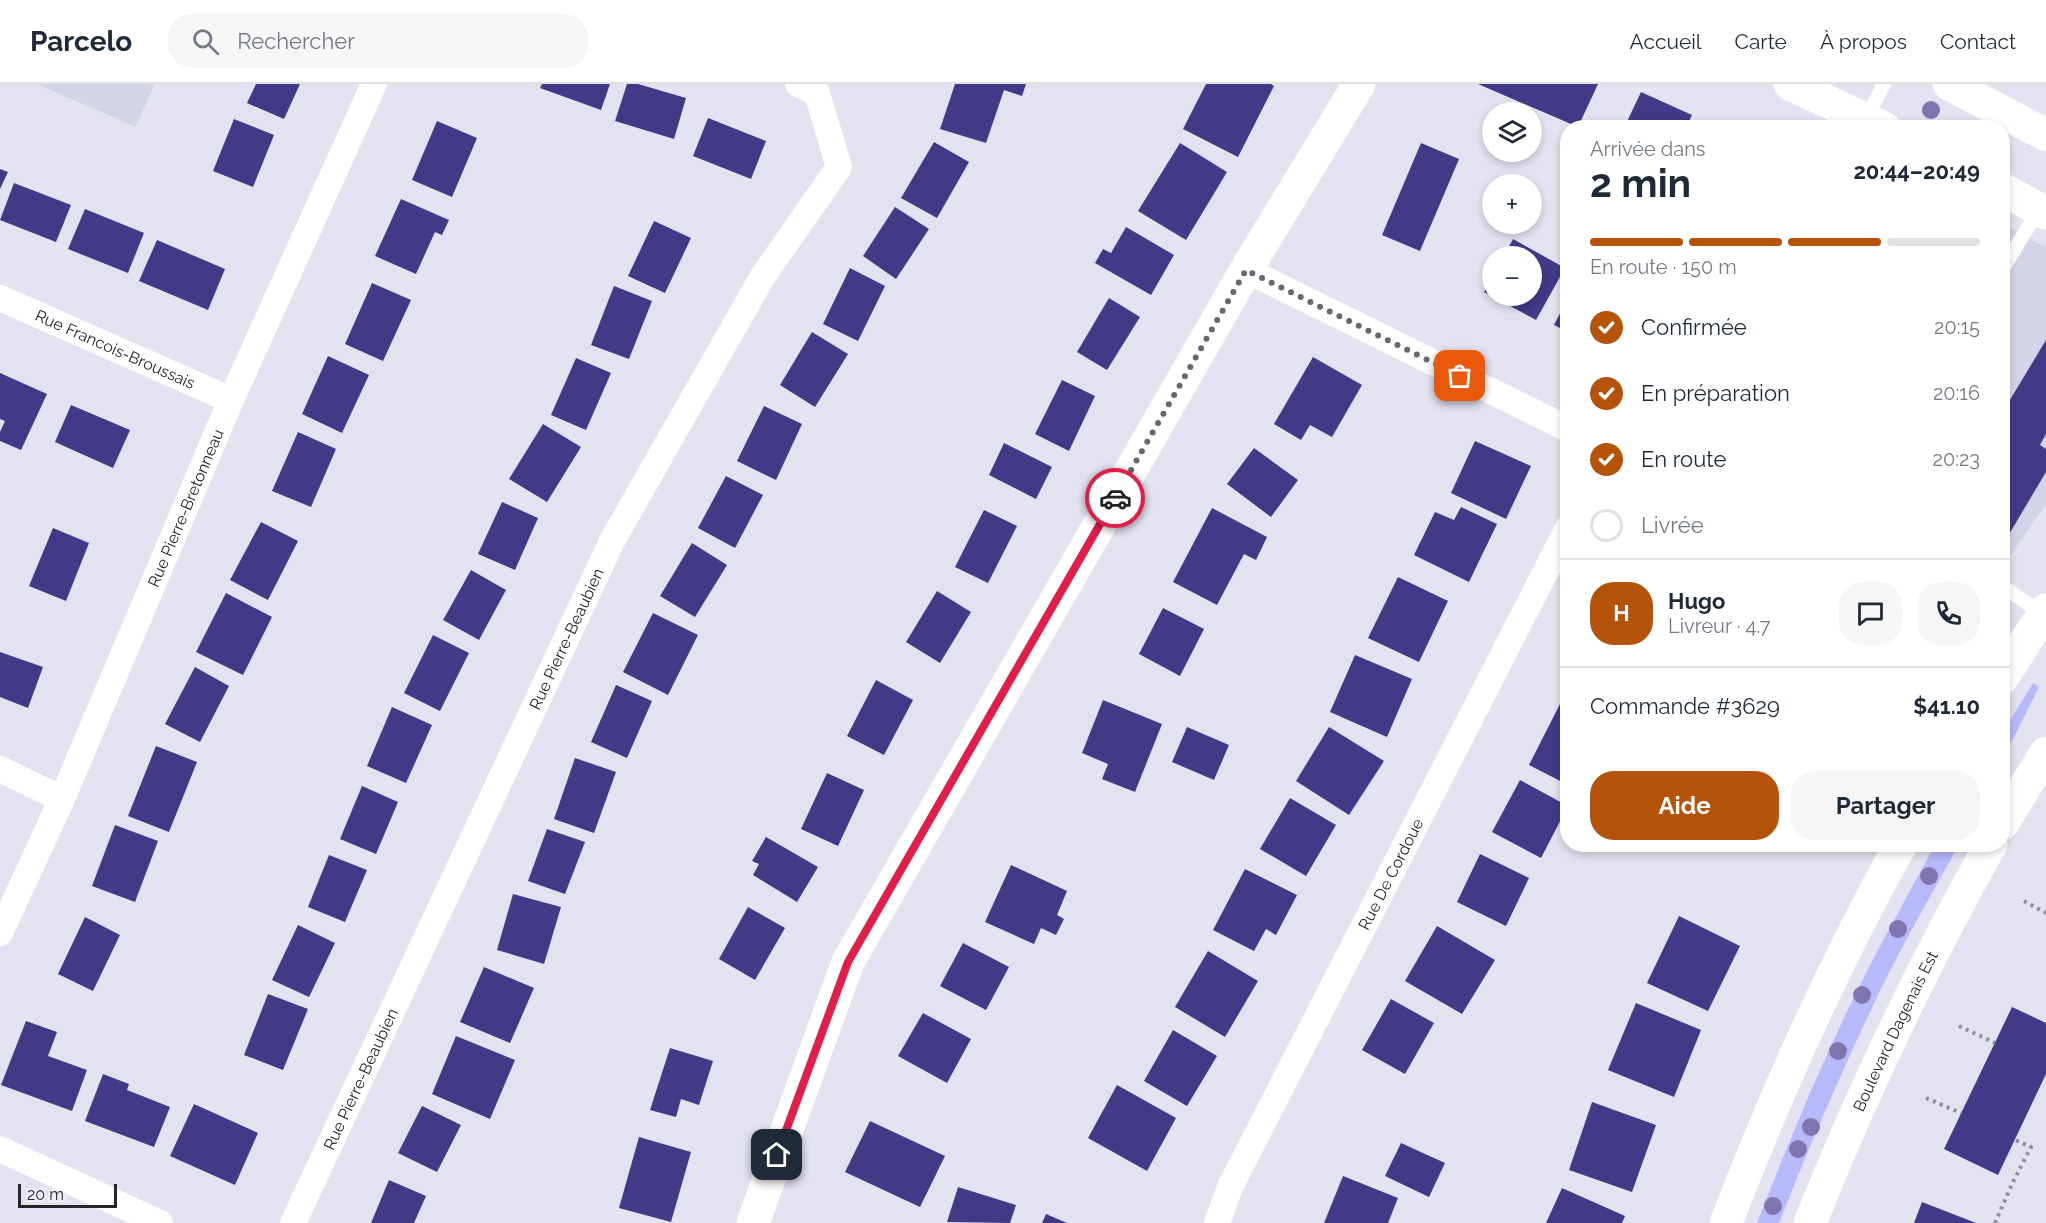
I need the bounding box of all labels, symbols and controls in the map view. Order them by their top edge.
search box [168,14,588,68]
text: Parcelo [30,25,132,58]
icon: search [189,25,222,58]
text: Rechercher [237,28,355,54]
text: Accueil [1630,29,1702,54]
text: Carte [1735,29,1787,54]
text: À propos [1820,29,1907,54]
text: Contact [1940,29,2016,54]
map controls [1482,102,1542,306]
button: layers [1482,102,1542,162]
text: Arrivée dans [1590,137,1705,161]
text: 20:44–20:49 [1853,158,1980,184]
text: 2 min [1590,160,1691,206]
button: + [1482,174,1542,234]
button: − [1482,246,1542,306]
text: En route · 150 m [1590,255,1737,279]
street label: Rue Francois-Broussais [32,305,198,393]
icon: check [1590,311,1623,344]
text: Confirmée [1641,314,1747,340]
text: 20:15 [1934,315,1980,339]
pin [1434,350,1485,401]
icon: bag [1443,359,1476,392]
icon: check [1590,377,1623,410]
text: En préparation [1641,380,1790,406]
text: 20:16 [1933,381,1980,405]
street label: Rue Pierre-Bretonneau [144,426,227,590]
icon: check [1590,443,1623,476]
text: En route [1641,446,1726,472]
text: 20:23 [1932,447,1980,471]
courier [1085,468,1145,528]
icon: car [1099,482,1132,515]
text: Livrée [1641,512,1704,538]
street label: Rue Pierre-Beaubien [525,565,607,712]
button: chat [1839,582,1902,645]
button: phone [1917,582,1980,645]
text: Hugo [1668,588,1725,614]
text: H [1613,600,1630,626]
text: Livreur · 4.7 [1668,614,1770,638]
text: Commande #3629 [1590,693,1780,719]
text: $41.10 [1913,693,1980,719]
button: Aide [1590,771,1779,840]
button: Partager [1791,771,1980,840]
street label: Rue De Cordoue [1354,815,1427,933]
street label: Boulevard Dagenais Est [1849,947,1942,1114]
street label: Rue Pierre-Beaubien [319,1005,402,1153]
pin [751,1129,802,1180]
icon: home [760,1138,793,1171]
scale bar [18,1181,117,1208]
text: 20 m [27,1185,64,1204]

